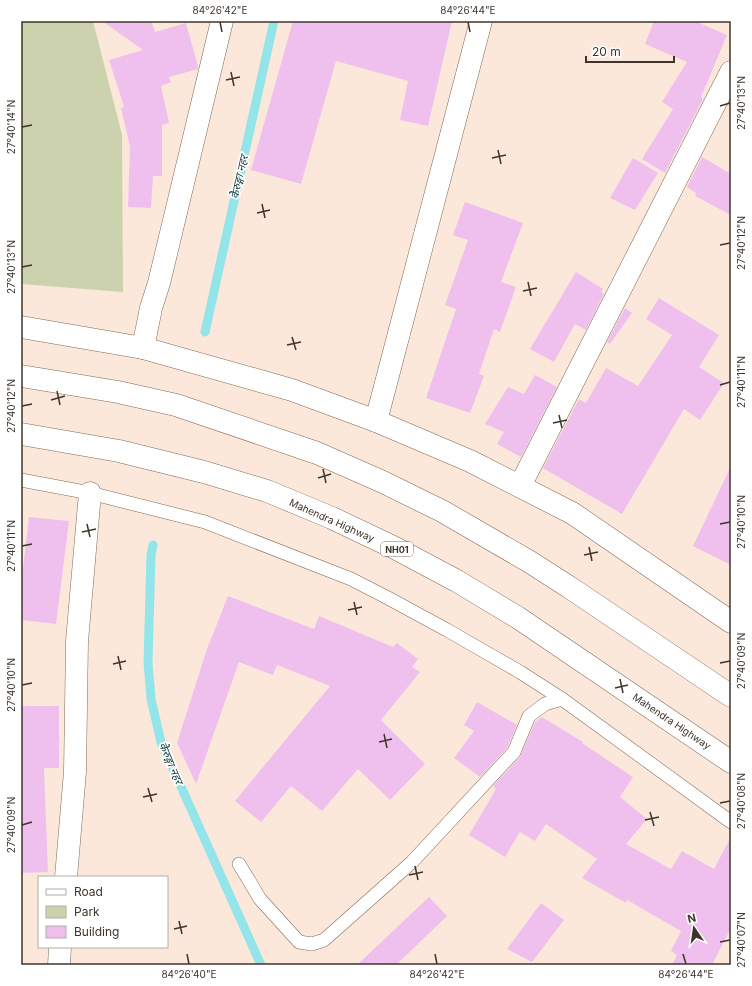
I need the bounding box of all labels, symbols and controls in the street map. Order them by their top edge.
text: 84°26'42"E [193,4,247,16]
text: 84°26'44"E [440,4,496,16]
scale bar [586,38,674,64]
text: 20 m [592,44,621,59]
text: 27°40'13"N [735,76,747,130]
text: 27°40'14"N [5,100,17,154]
water label: केेरुङ्गा नहर [227,151,251,200]
text: 27°40'12"N [735,216,747,270]
text: 27°40'13"N [5,240,17,294]
text: 27°40'11"N [735,356,747,408]
text: 27°40'12"N [5,379,17,433]
text: 27°40'10"N [735,495,747,549]
street label: Mahendra Highway [288,496,377,544]
text: 27°40'11"N [5,520,17,572]
road number: NH01 [381,542,413,556]
text: 27°40'09"N [735,633,747,689]
text: 27°40'10"N [5,658,17,712]
street label: Mahendra Highway [631,690,714,752]
water label: केेरुङ्गा नहर [156,740,187,788]
text: 27°40'08"N [735,773,747,829]
text: 27°40'09"N [5,797,17,853]
legend [38,876,168,948]
text: Road [74,884,103,899]
text: Park [74,904,100,919]
north arrow [674,908,714,948]
text: N [686,910,697,926]
text: 27°40'07"N [735,912,747,968]
text: Building [74,924,119,939]
text: 84°26'40"E [161,968,217,980]
text: 84°26'42"E [410,968,464,980]
text: 84°26'44"E [658,968,714,980]

